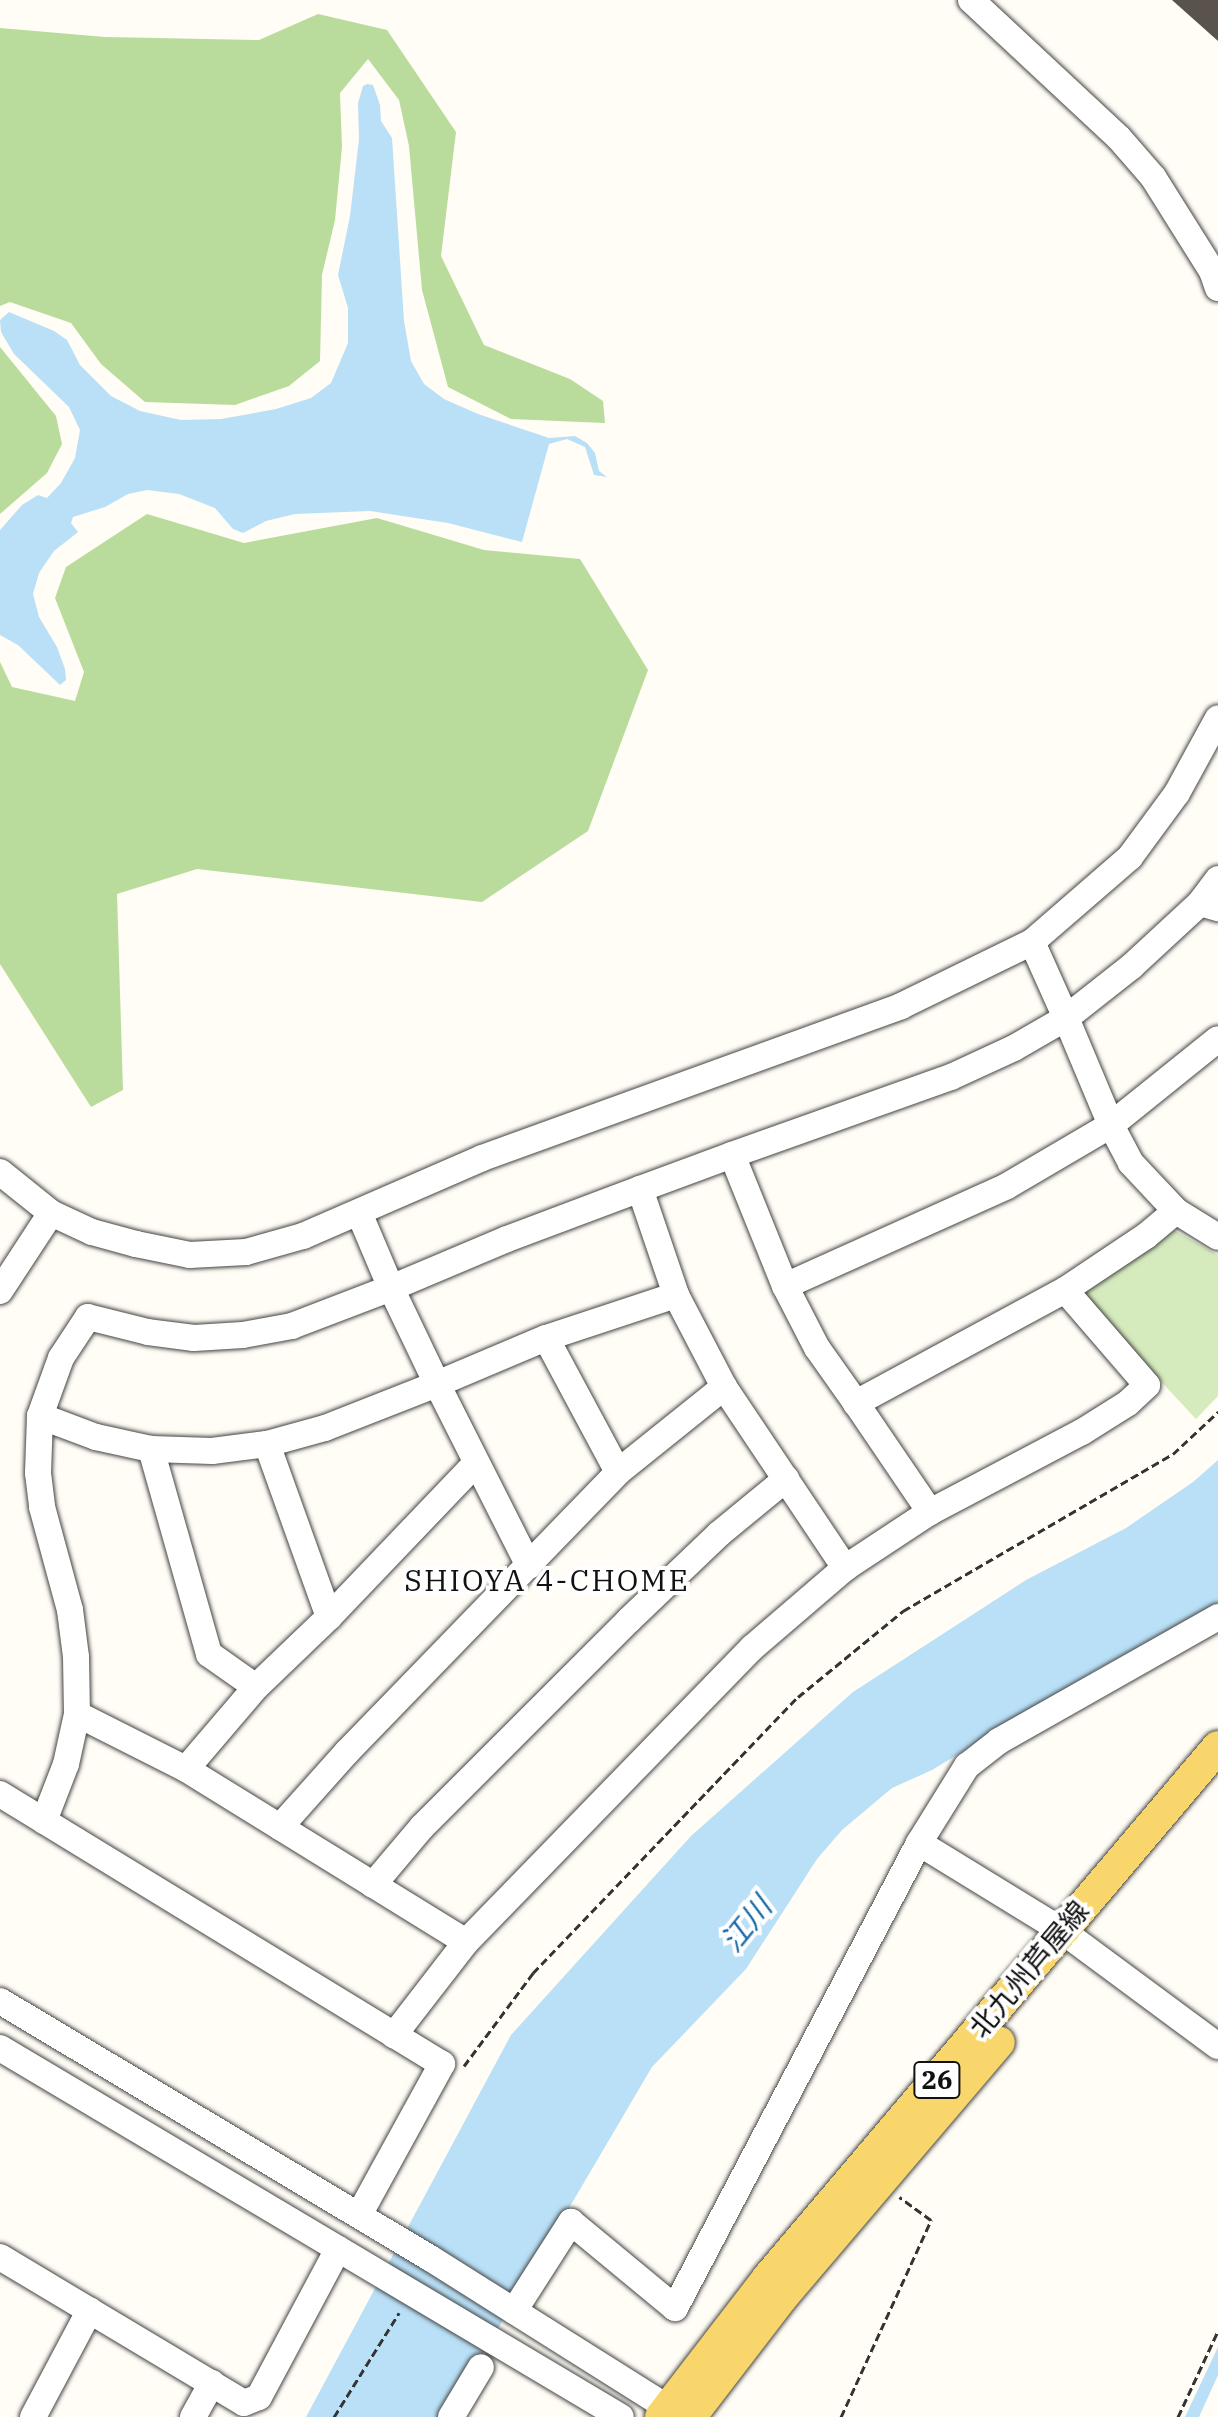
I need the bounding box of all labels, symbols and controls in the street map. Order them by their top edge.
district label: SHIOYA 4-CHOME [404,1562,690,1598]
water label: 江川 [713,1889,779,1959]
street label: 北九州芦屋線 [962,1894,1096,2044]
road number: 26 [913,2058,961,2102]

